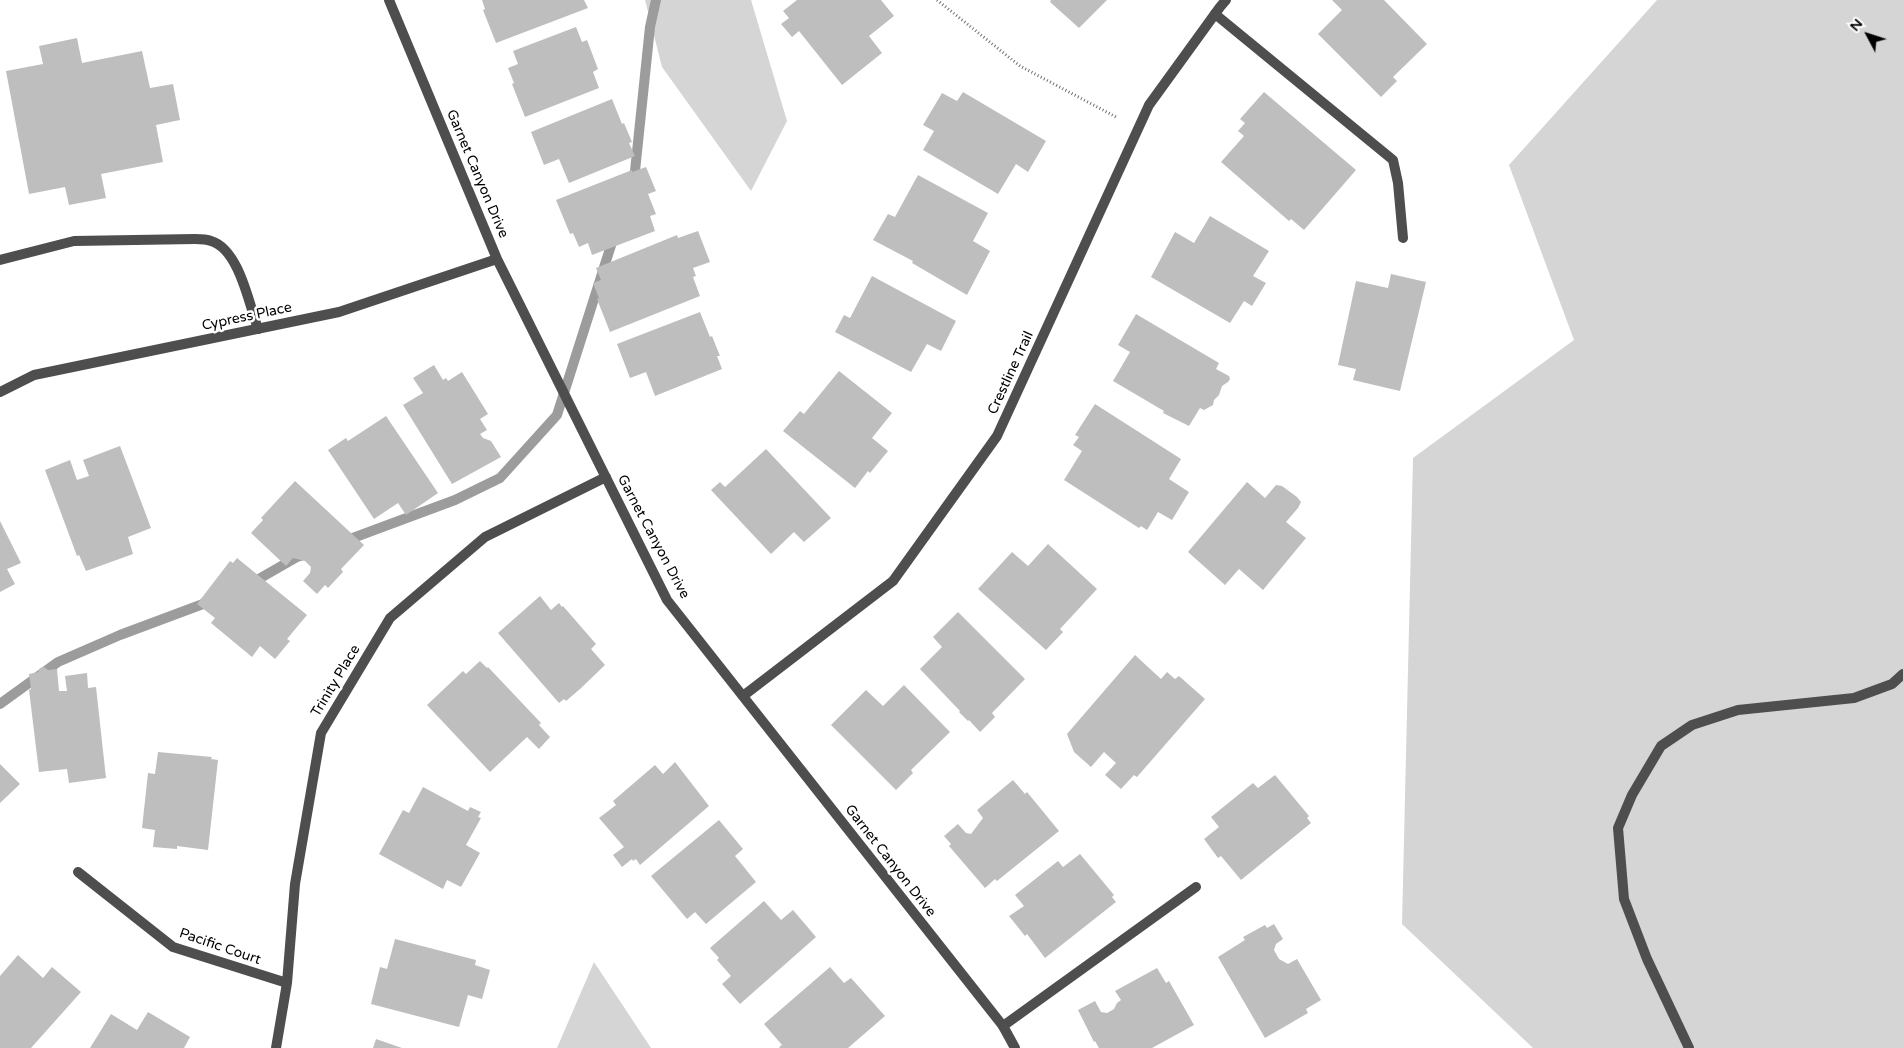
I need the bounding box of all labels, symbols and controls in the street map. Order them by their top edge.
north arrow [1843,10,1893,60]
text: N [1846,15,1866,35]
street label: Garnet Canyon Drive [442,107,512,241]
street label: Cypress Place [200,299,294,335]
street label: Crestline Trail [984,329,1038,417]
street label: Garnet Canyon Drive [613,472,693,602]
street label: Trinity Place [308,642,364,720]
street label: Garnet Canyon Drive [841,802,939,920]
street label: Pacific Court [177,925,263,969]

